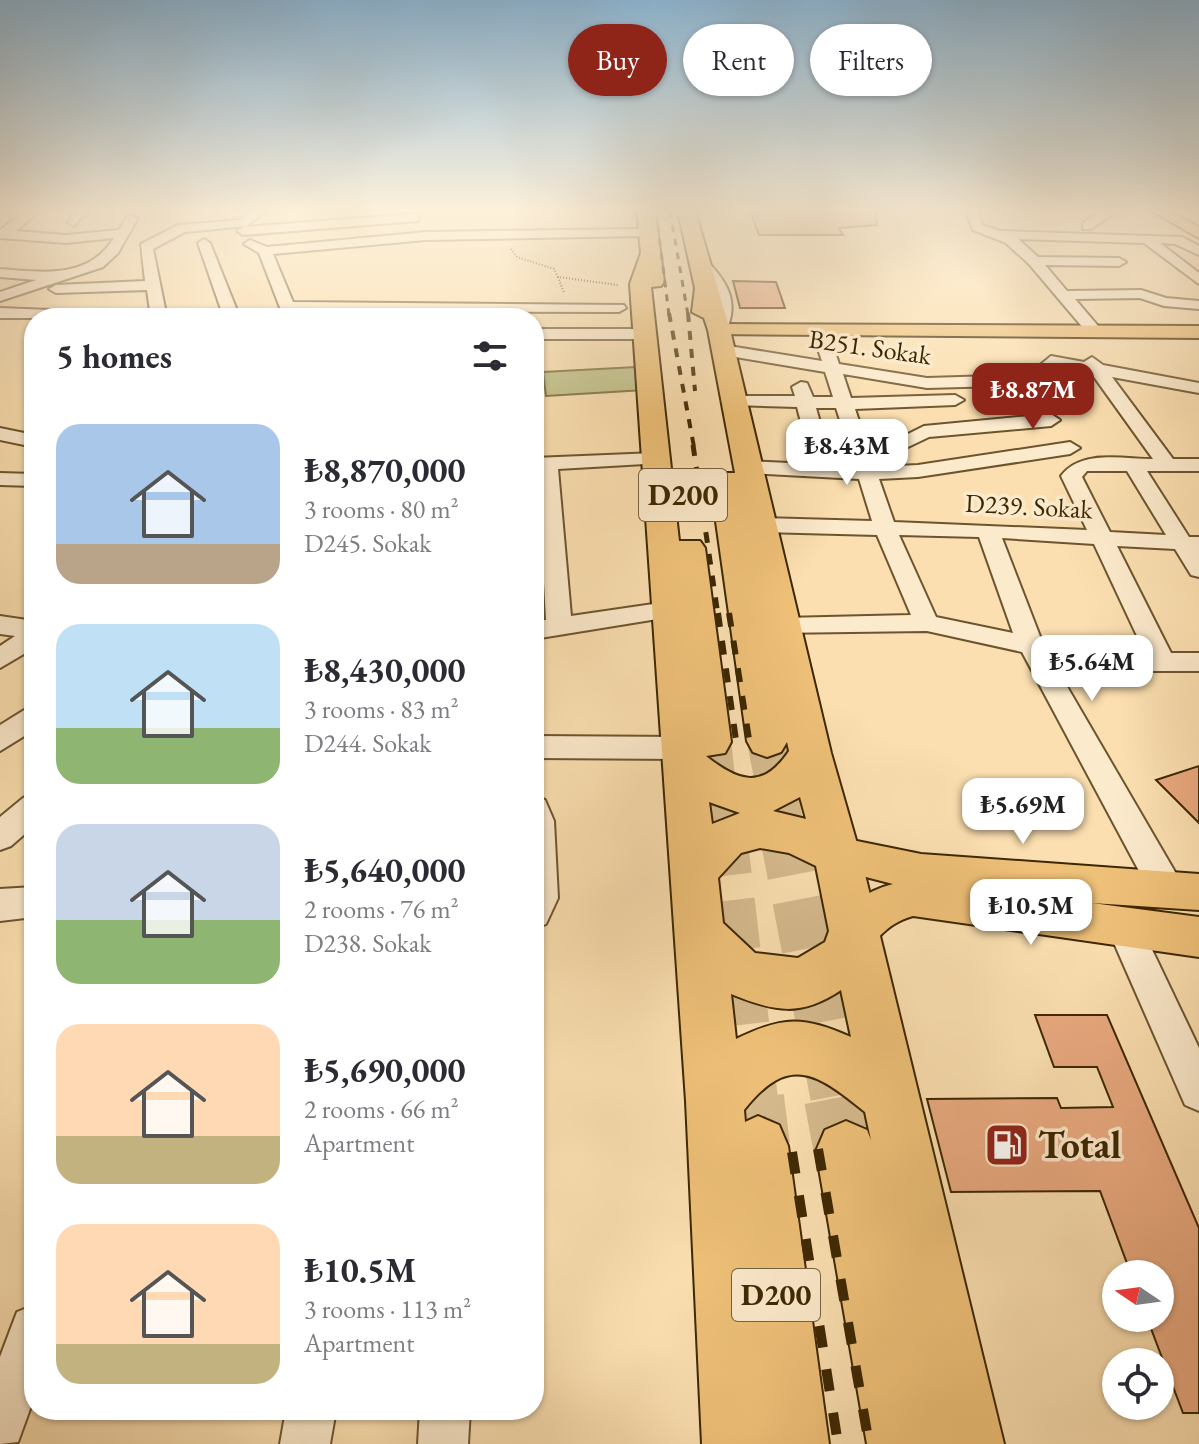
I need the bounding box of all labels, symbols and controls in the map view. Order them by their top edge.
chip: Buy [568,24,667,96]
chip: Rent [683,24,794,96]
chip: Filters [810,24,932,96]
street label: B251. Sokak [807,322,934,373]
text: 5 homes [56,334,172,378]
icon: filters [468,334,512,378]
pin: ₺8.87M [968,363,1098,431]
text: ₺8.87M [990,372,1076,406]
pin: ₺8.43M [782,419,912,487]
text: ₺8.43M [804,428,890,462]
text: ₺8,870,000 [304,448,465,492]
icon: home [120,456,216,552]
road number: D200 [639,469,727,521]
street label: D239. Sokak [964,486,1094,526]
text: 3 rooms · 80 m² [304,492,459,526]
text: D245. Sokak [304,526,432,560]
pin: ₺5.64M [1027,635,1157,703]
text: ₺5.64M [1049,644,1135,678]
text: ₺8,430,000 [304,648,465,692]
icon: home [120,656,216,752]
text: 3 rooms · 83 m² [304,692,459,726]
text: D244. Sokak [304,726,432,760]
pin: ₺5.69M [958,778,1088,846]
text: ₺5.69M [980,787,1066,821]
text: ₺5,640,000 [304,848,465,892]
icon: home [120,856,216,952]
pin: ₺10.5M [966,879,1096,947]
text: ₺10.5M [988,888,1074,922]
text: 2 rooms · 76 m² [304,892,459,926]
text: D238. Sokak [304,926,432,960]
text: ₺5,690,000 [304,1048,465,1092]
icon: home [120,1056,216,1152]
text: 2 rooms · 66 m² [304,1092,459,1126]
place label: Total [1038,1120,1121,1169]
fuel station icon: Total [983,1121,1031,1169]
text: Apartment [304,1126,414,1160]
text: ₺10.5M [304,1248,416,1292]
icon: home [120,1256,216,1352]
north arrow [1102,1260,1174,1332]
map controls [1102,1260,1174,1420]
road number: D200 [732,1269,820,1321]
text: 3 rooms · 113 m² [304,1292,471,1326]
text: Apartment [304,1326,414,1360]
button: locate [1102,1348,1174,1420]

